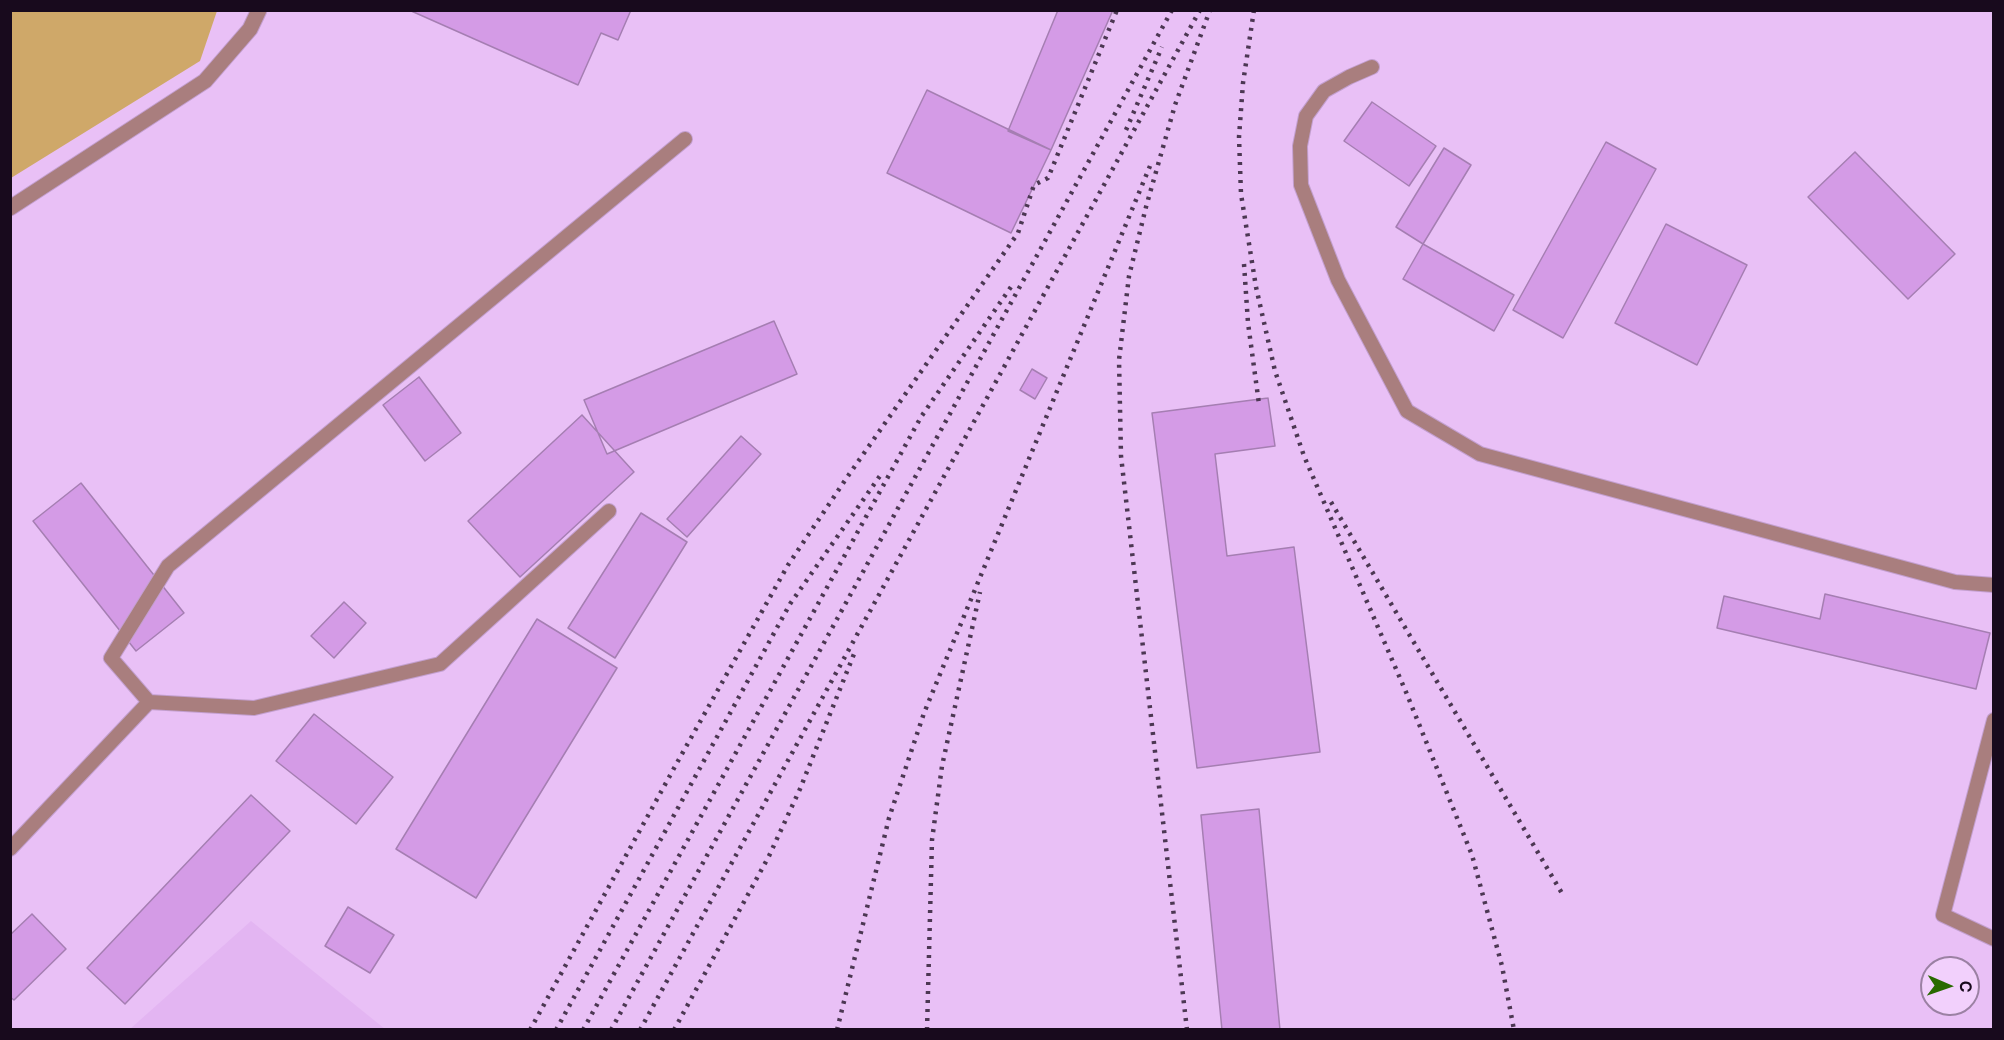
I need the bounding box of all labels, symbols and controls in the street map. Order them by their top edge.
north arrow [1920,956,1980,1016]
text: С [1956,980,1976,993]

